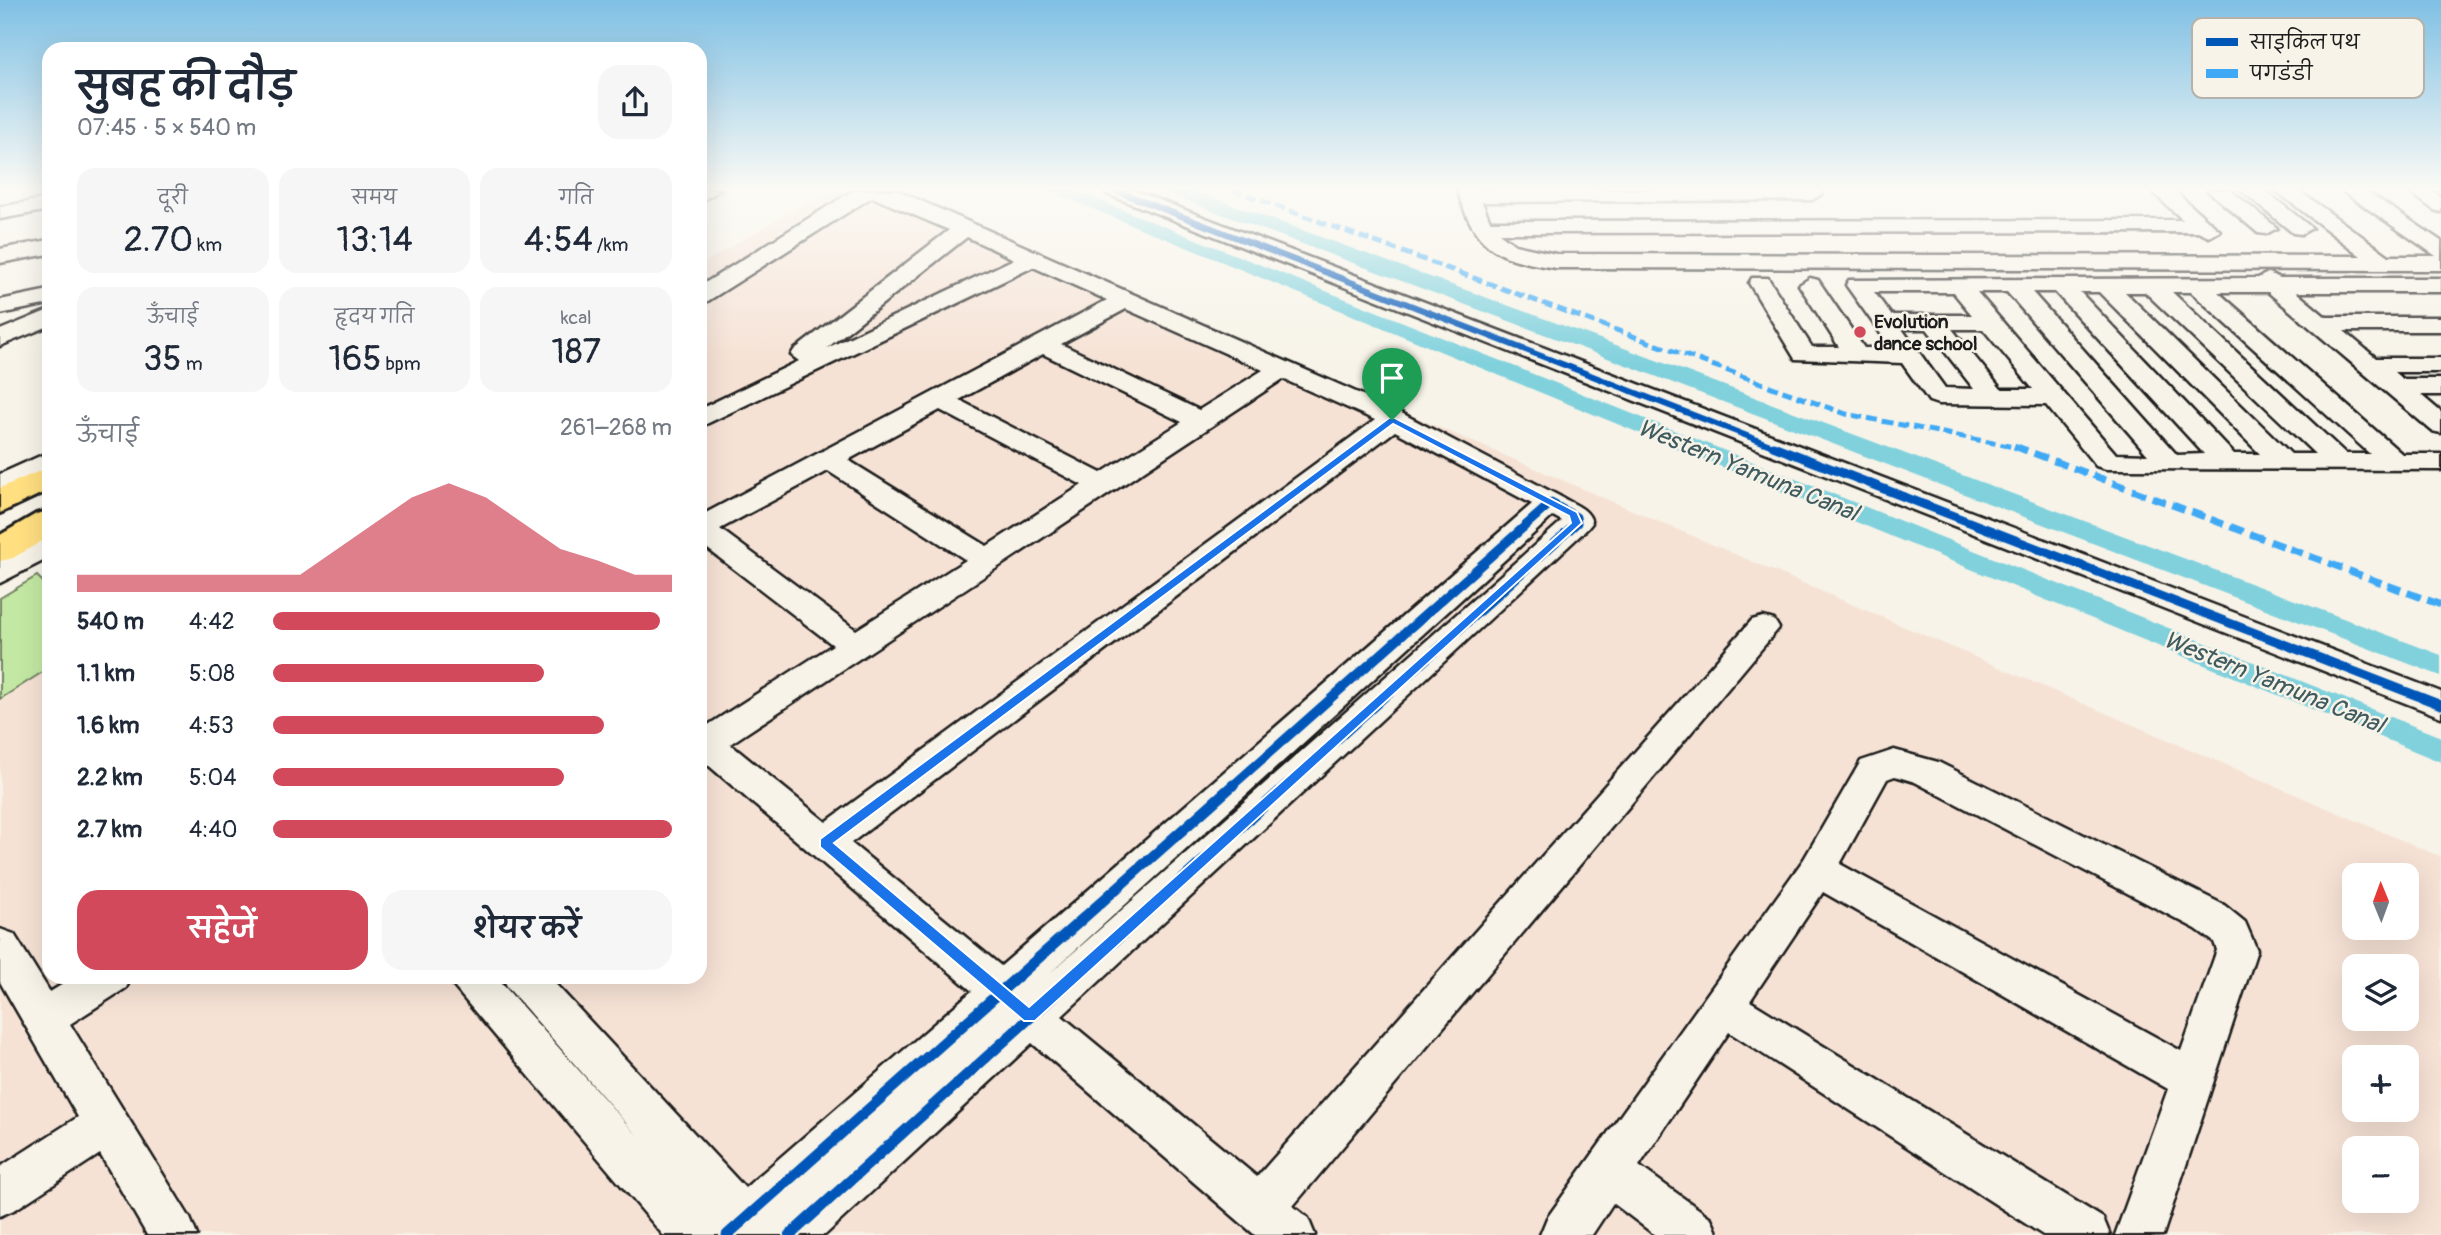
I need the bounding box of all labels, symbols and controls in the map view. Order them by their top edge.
legend [2192,18,2424,98]
text: साइकिल पथ [2249,27,2361,55]
text: पगडंडी [2249,58,2314,86]
text: सुबह की दौड़ [77,63,295,111]
button: share [598,65,672,139]
text: 07:45 · 5 × 540 m [77,113,256,142]
text: दूरी [158,186,188,210]
text: समय [352,186,397,210]
text: गति [559,186,593,210]
text: 2.70 [124,218,193,262]
text: 13:14 [336,218,413,262]
text: 4:54 [524,218,593,262]
text: km [193,233,222,257]
text: /km [593,233,629,257]
text: ऊँचाई [147,305,198,329]
text: हृदय गति [335,305,414,329]
text: kcal [561,306,592,330]
place label: Evolution dance school [1874,310,1977,356]
marker: Evolution dance school [1852,324,1868,340]
text: 187 [551,330,601,374]
text: 35 [143,337,182,381]
text: 165 [328,337,381,381]
pin [1362,348,1422,420]
text: m [182,352,203,376]
text: bpm [381,352,421,376]
icon: arrive [1373,359,1411,397]
text: 261–268 m [560,413,672,442]
water label: Western Yamuna Canal [1633,413,1864,529]
text: ऊँचाई [77,420,139,449]
text: 540 m [77,607,144,636]
text: 4:42 [189,607,235,636]
water label: Western Yamuna Canal [2159,625,2390,741]
text: 1.1 km [77,659,135,688]
text: 5:08 [189,659,235,688]
text: 1.6 km [77,711,139,740]
text: 4:53 [189,711,234,740]
text: 2.2 km [77,763,143,792]
text: 5:04 [189,763,237,792]
text: 2.7 km [77,815,142,844]
text: 4:40 [189,815,238,844]
north arrow [2342,863,2418,940]
map controls [2342,863,2419,1213]
button: सहेजें [77,890,368,970]
button: शेयर करें [382,890,672,970]
button: layers [2342,954,2419,1031]
button: + [2342,1045,2419,1122]
button: − [2342,1136,2419,1213]

